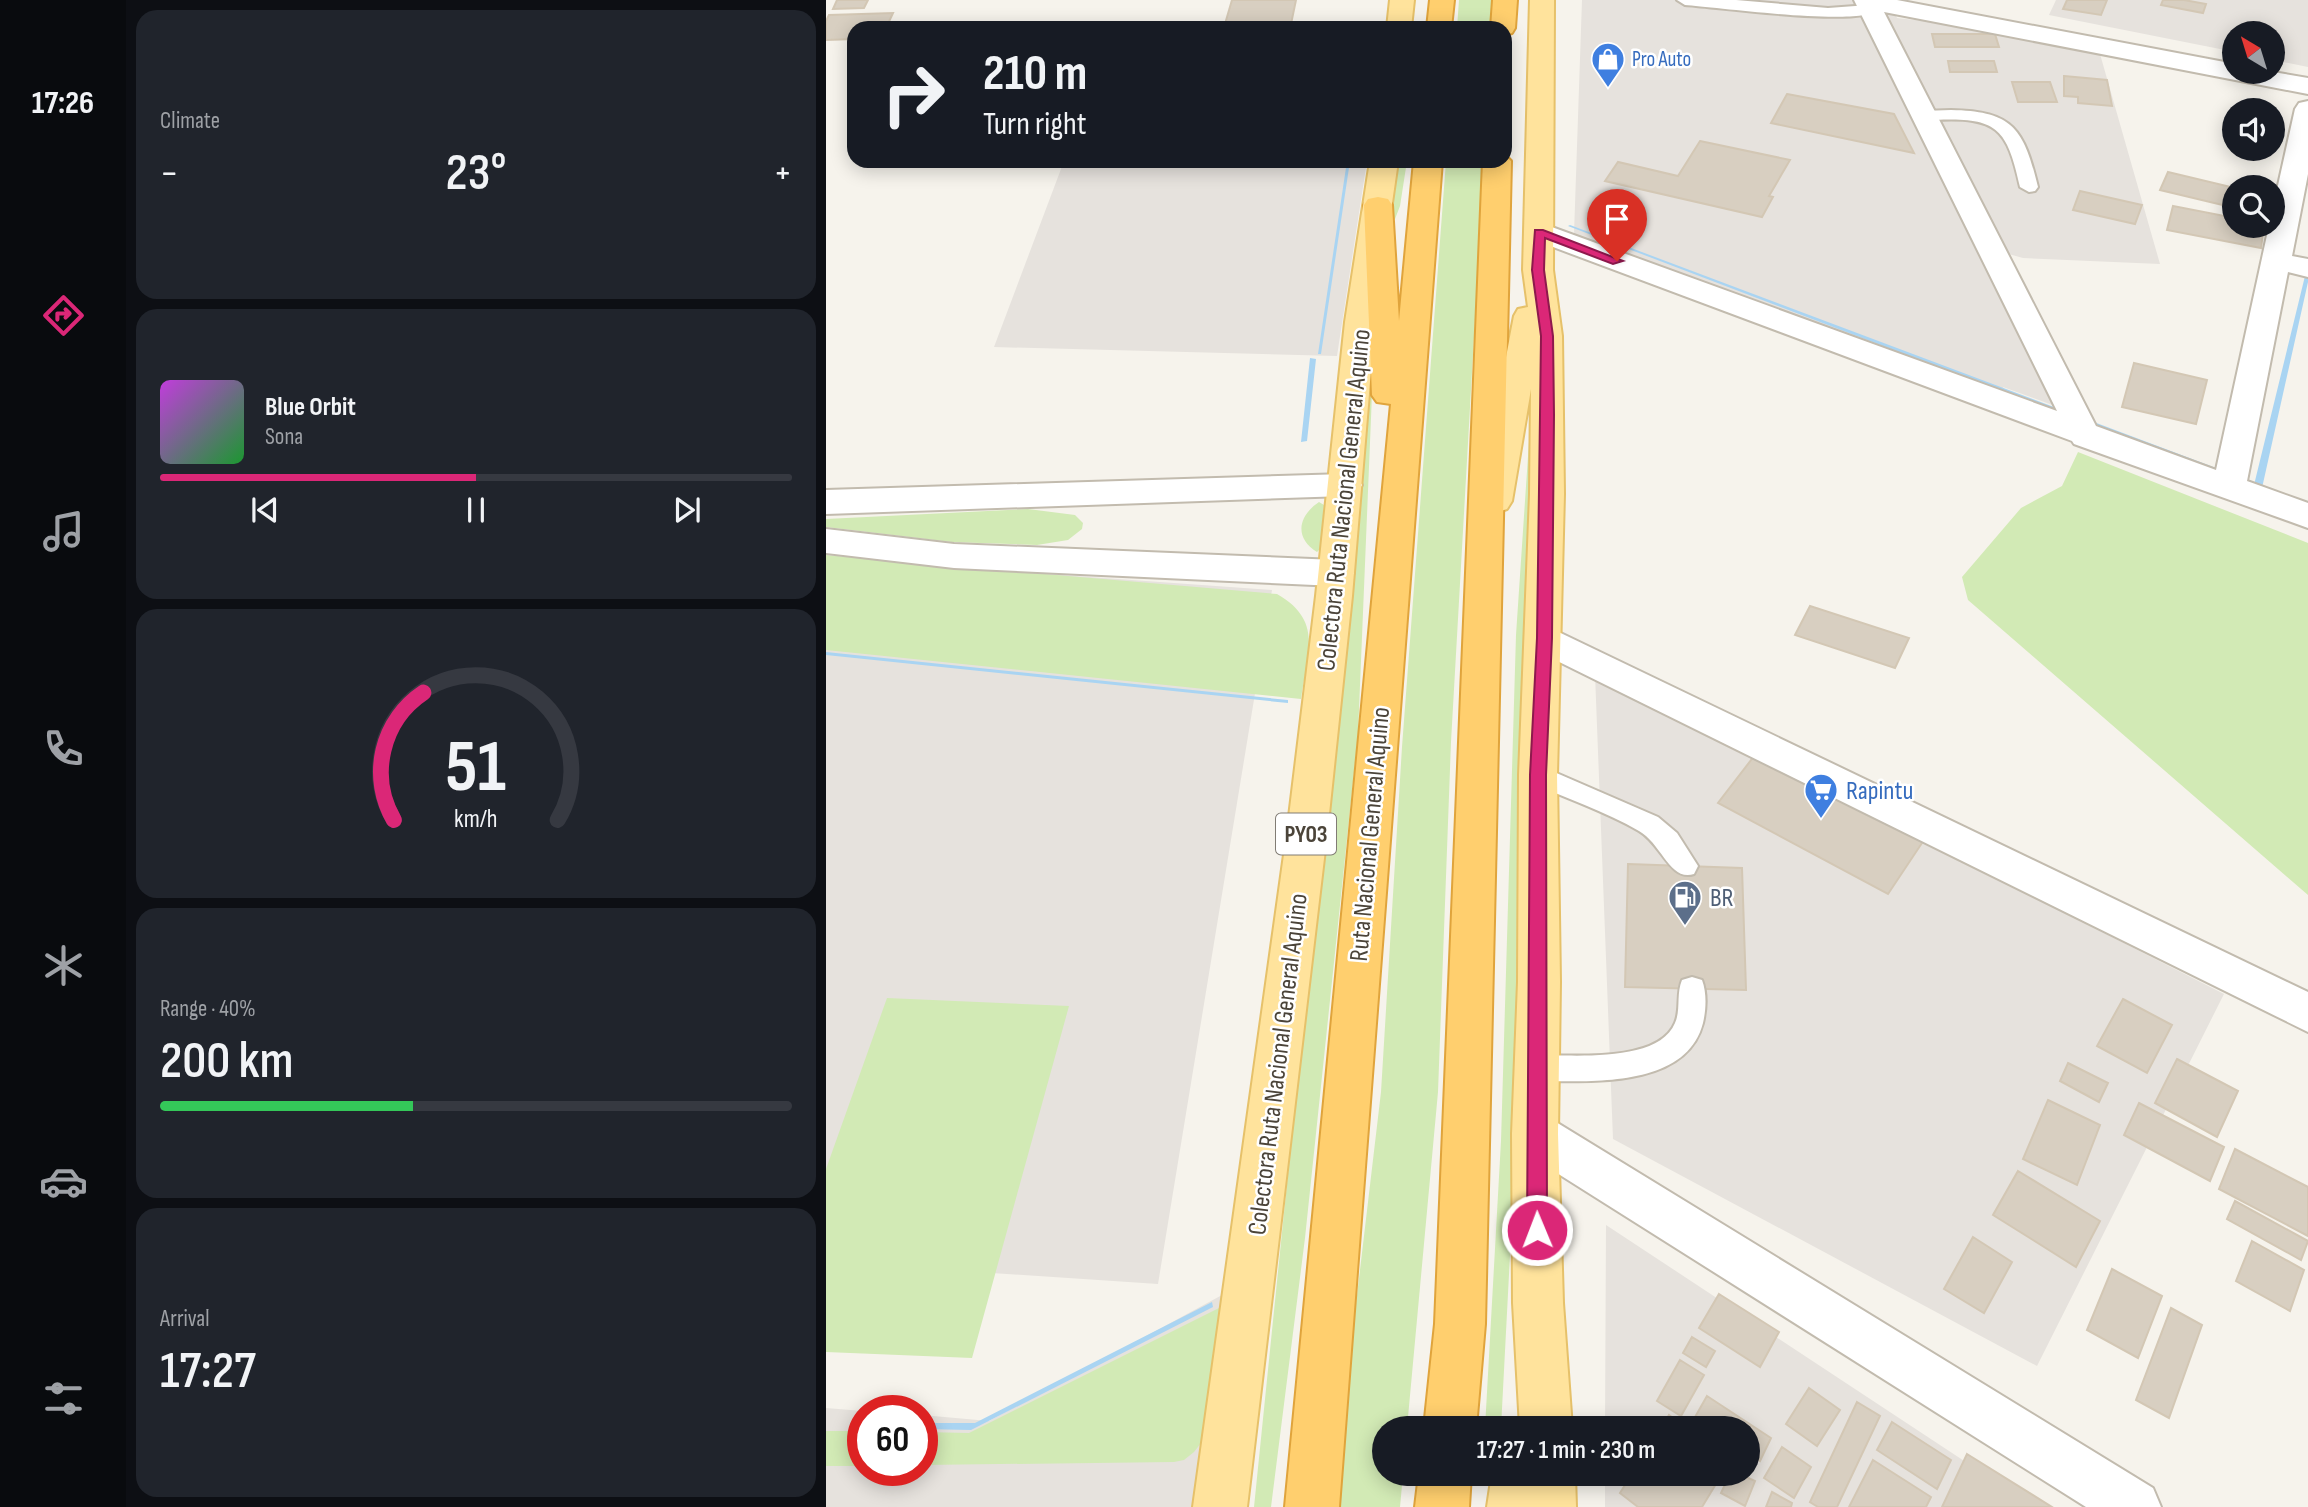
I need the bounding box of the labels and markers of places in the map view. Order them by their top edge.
shop icon: Pro Auto [1589,40,1627,89]
place label: Pro Auto [1632,47,1691,72]
pin [1587,189,1647,261]
supermarket icon: Rapintu [1802,771,1840,820]
place label: Rapintu [1846,776,1913,807]
fuel station icon: BR [1666,878,1704,927]
place label: BR [1710,883,1734,914]

